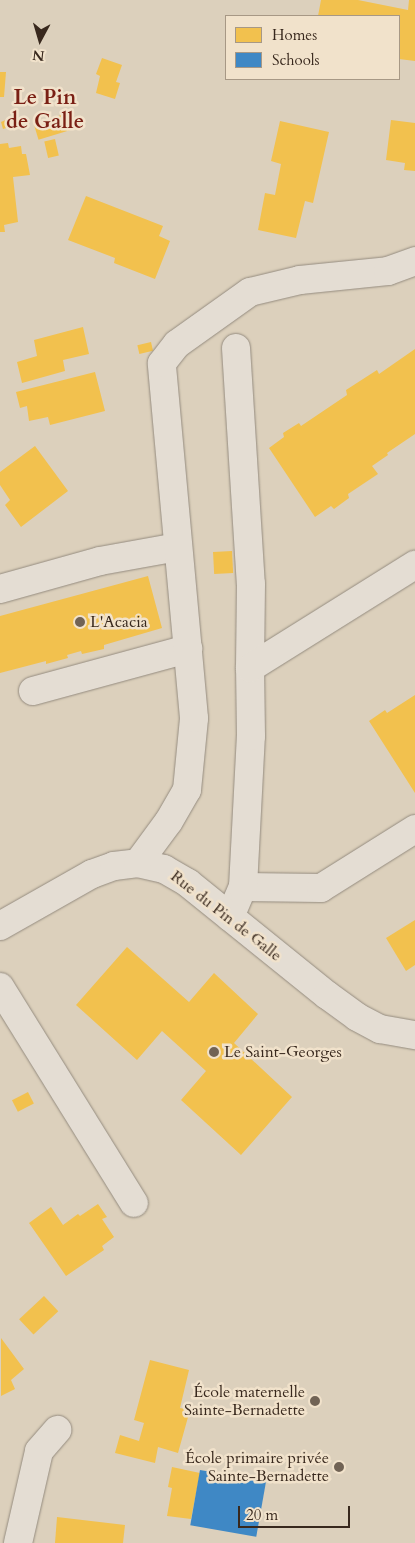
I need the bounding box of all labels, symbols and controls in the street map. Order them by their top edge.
north arrow [15,15,65,65]
legend [225,15,400,80]
text: Homes [272,25,317,45]
text: N [31,45,45,65]
text: Schools [272,50,320,70]
district label: Le Pin de Galle [6,85,84,135]
place label: L'Acacia [90,612,148,632]
marker: L'Acacia [74,616,86,628]
street label: Rue du Pin de Galle [167,867,285,965]
place label: Le Saint-Georges [224,1042,342,1062]
marker: Le Saint-Georges [208,1046,220,1058]
place label: École maternelle Sainte-Bernadette [184,1382,305,1420]
marker: École maternelle Sainte-Bernadette [309,1395,321,1407]
place label: École primaire privée Sainte-Bernadette [185,1448,329,1486]
marker: École primaire privée Sainte-Bernadette [333,1461,345,1473]
scale bar [240,1496,352,1528]
text: 20 m [246,1505,278,1525]

